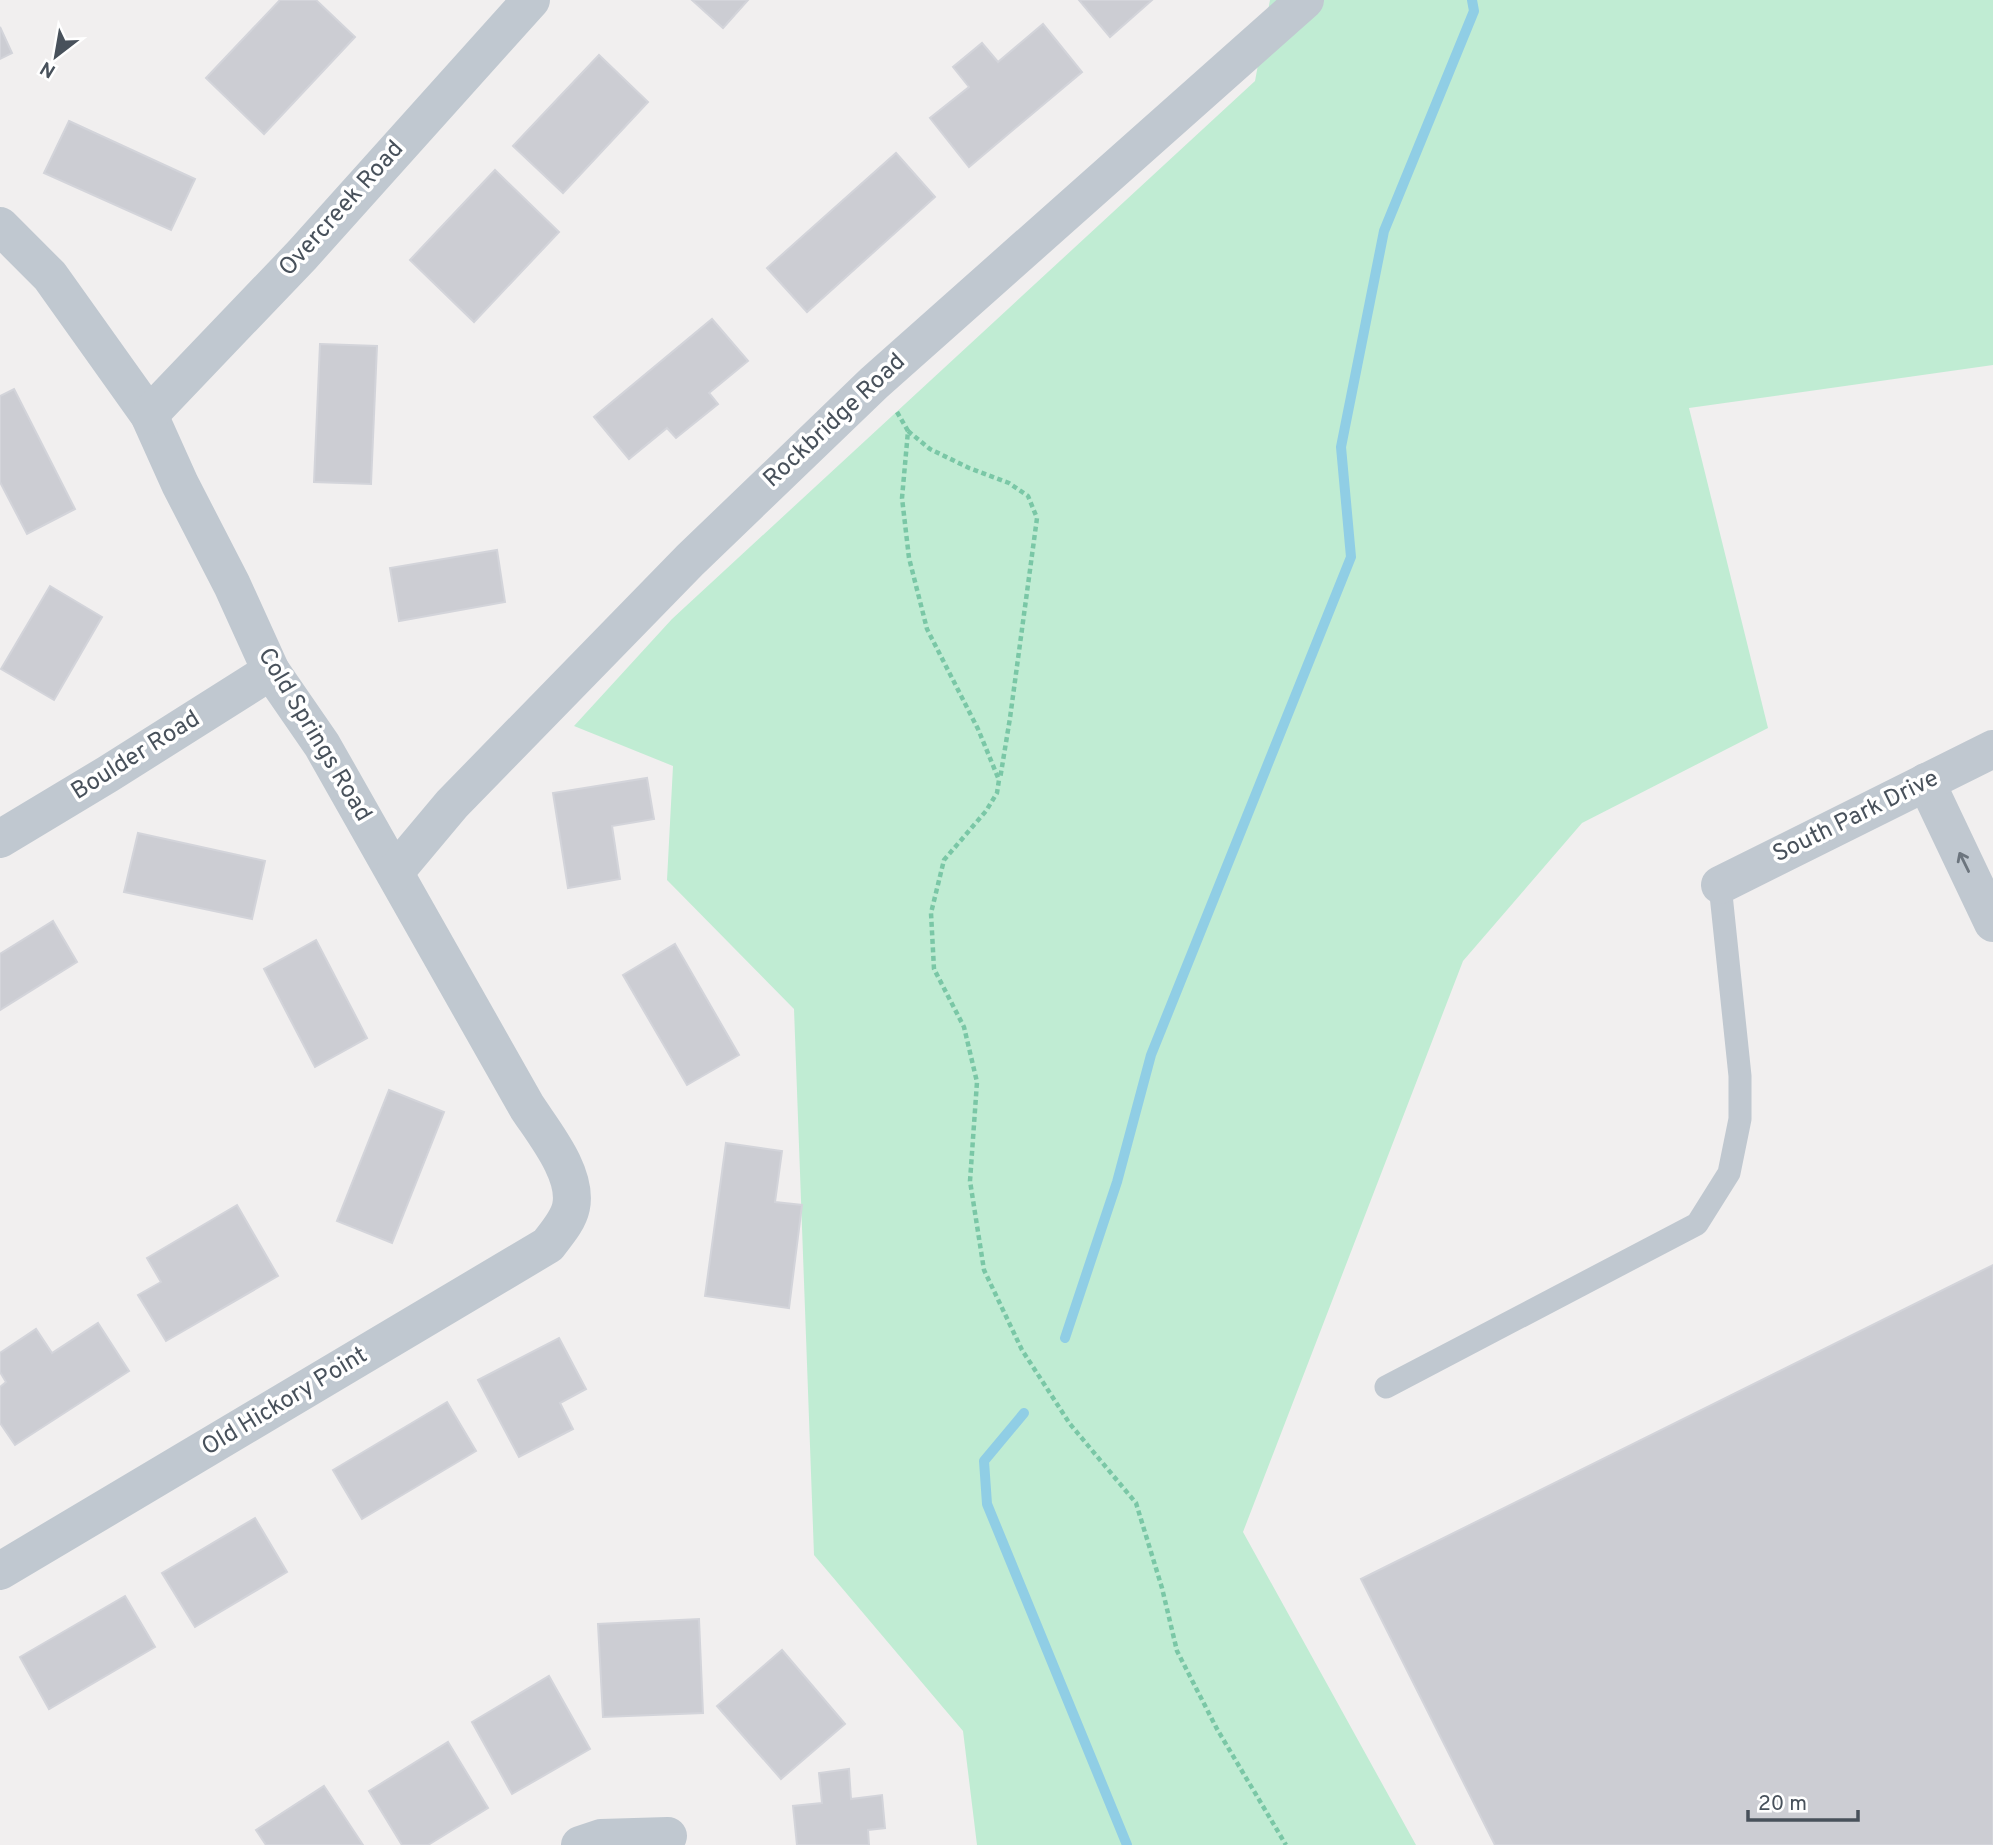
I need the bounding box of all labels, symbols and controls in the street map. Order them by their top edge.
north arrow [21,21,91,91]
text: N [36,55,60,83]
street label: Overcreek Road [273,135,411,283]
street label: Rockbridge Road [758,347,912,495]
street label: Cold Springs Road [250,643,378,827]
street label: Boulder Road [66,705,206,807]
street label: South Park Drive [1768,764,1944,870]
one-way arrow [1956,852,1970,873]
street label: Old Hickory Point [197,1341,373,1463]
scale bar [1748,1778,1858,1822]
text: 20 m [1758,1791,1807,1818]

